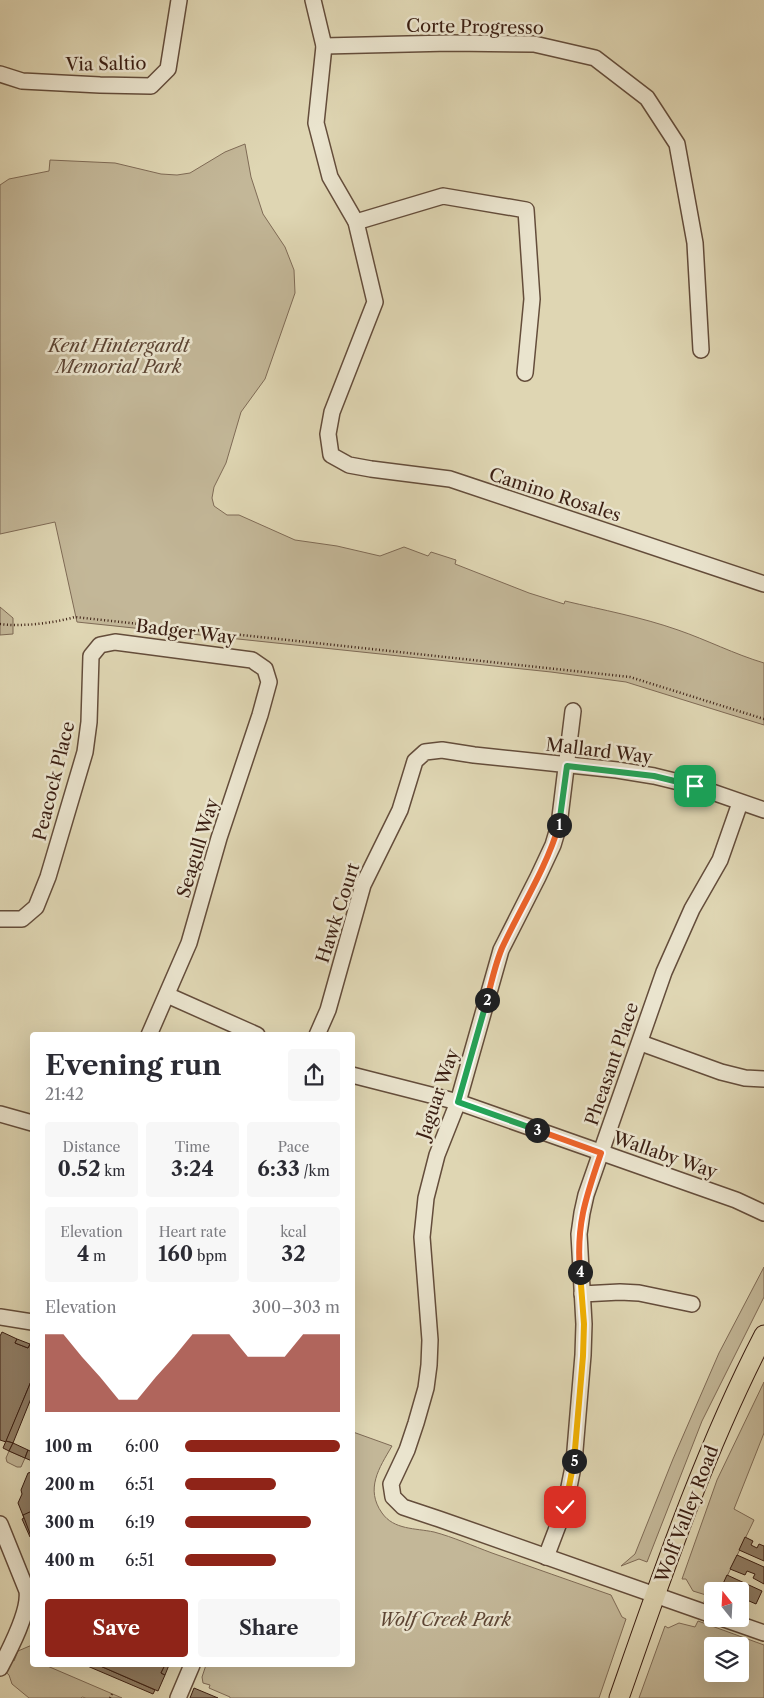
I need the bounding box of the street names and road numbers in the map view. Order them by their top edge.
street label: Corte Progresso [406,15,544,39]
street label: Via Saltio [64,52,147,76]
street label: Camino Rosales [486,463,624,527]
street label: Badger Way [135,615,238,649]
street label: Peacock Place [29,719,79,843]
street label: Mallard Way [544,734,655,769]
street label: Seagull Way [172,795,224,900]
street label: Hawk Court [311,860,365,966]
street label: Pheasant Place [581,1000,643,1128]
street label: Jaguar Way [411,1045,464,1145]
street label: Wallaby Way [609,1127,721,1183]
street label: Wolf Valley Road [650,1442,723,1587]

